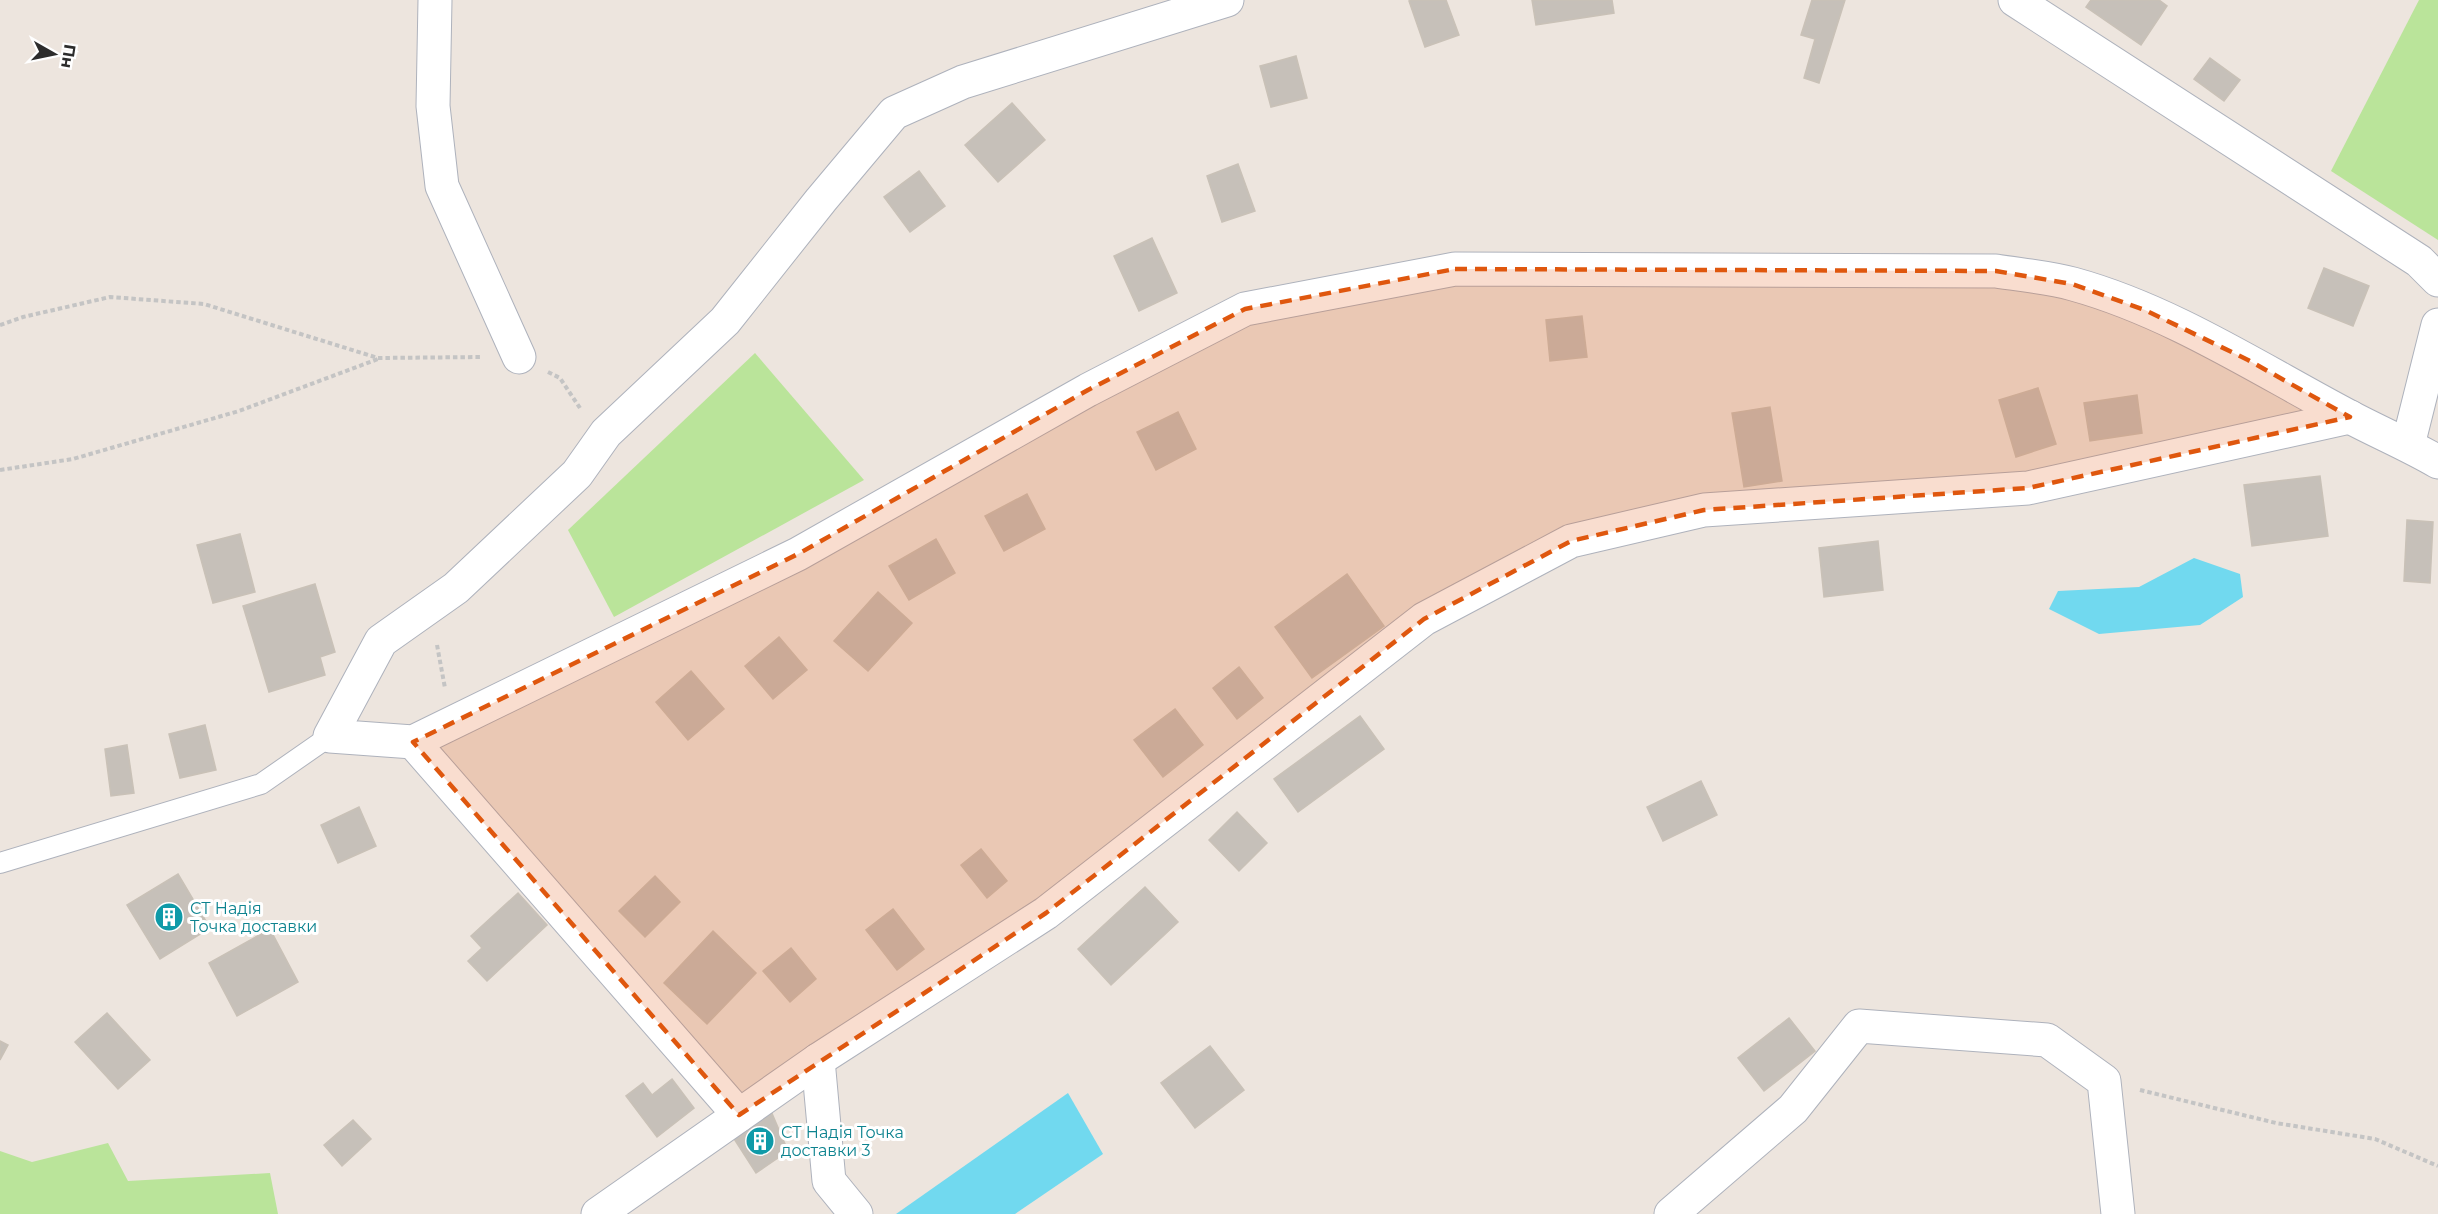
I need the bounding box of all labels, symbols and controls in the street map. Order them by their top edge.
north arrow [24,24,84,84]
text: Пн [57,43,80,70]
place label: СТ Надія Точка доставки [190,899,317,936]
building icon: СТ Надія Точка доставки [153,901,185,933]
place label: СТ Надія Точка доставки 3 [781,1123,904,1160]
building icon: СТ Надія Точка доставки 3 [744,1125,776,1157]

